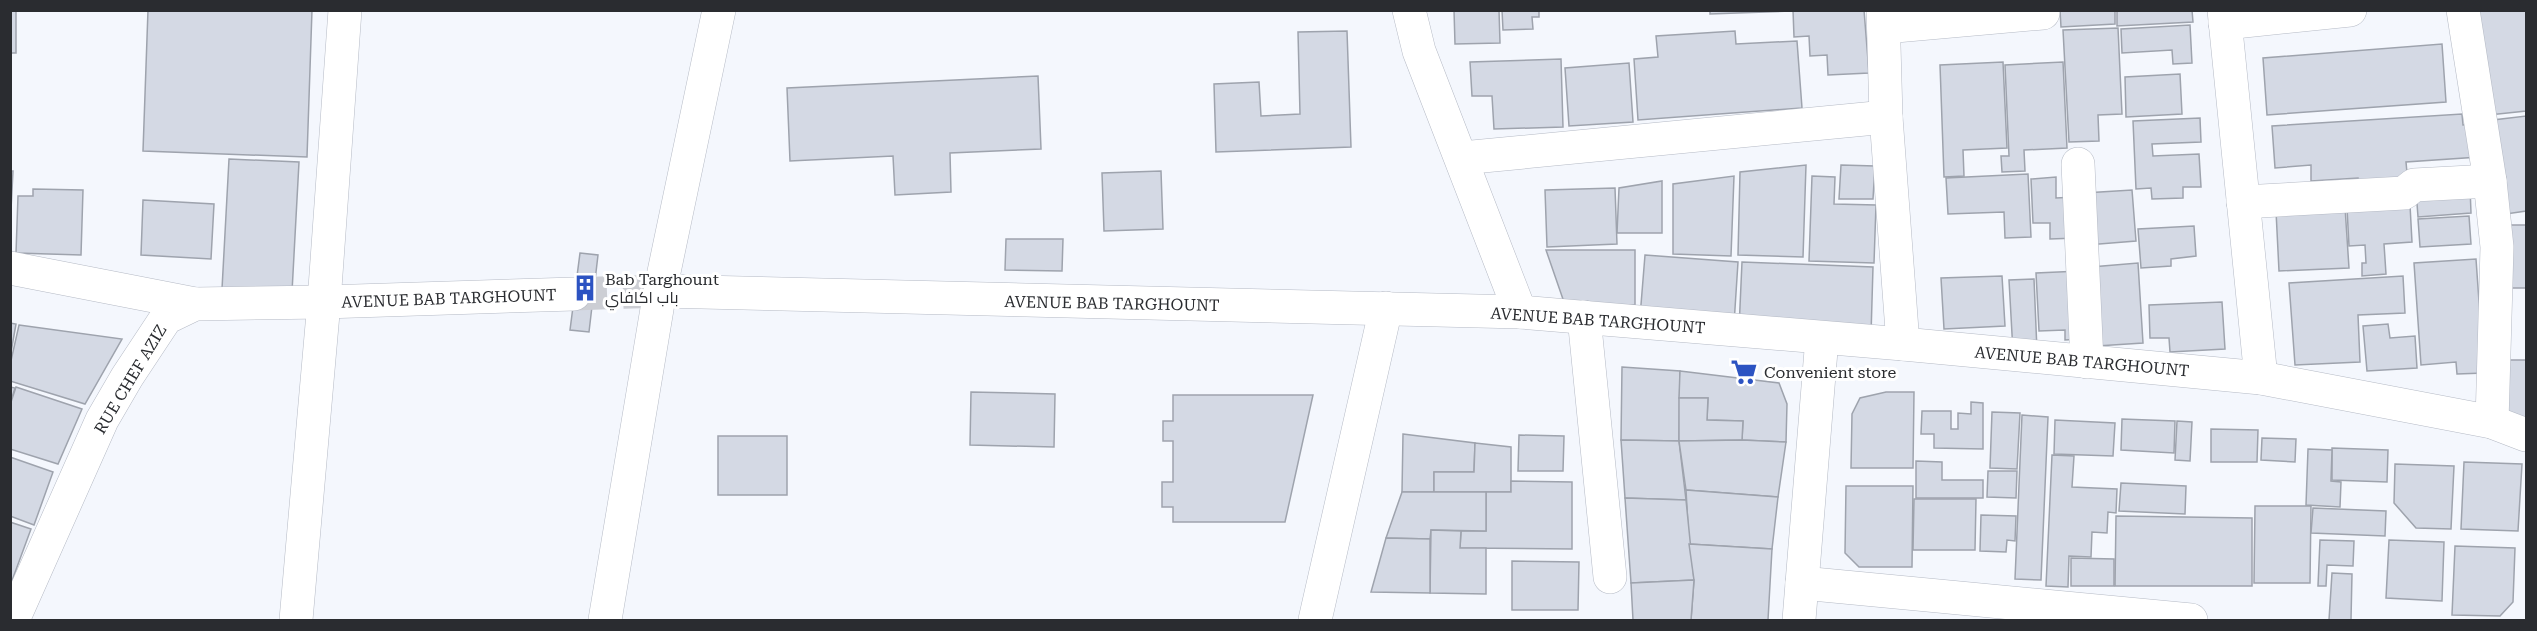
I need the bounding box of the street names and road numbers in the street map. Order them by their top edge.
street label: AVENUE BAB TARGHOUNT [341,285,557,312]
street label: AVENUE BAB TARGHOUNT [1004,292,1220,315]
street label: AVENUE BAB TARGHOUNT [1490,304,1706,338]
street label: RUE CHEF AZIZ [90,321,170,437]
street label: AVENUE BAB TARGHOUNT [1974,343,2190,380]

